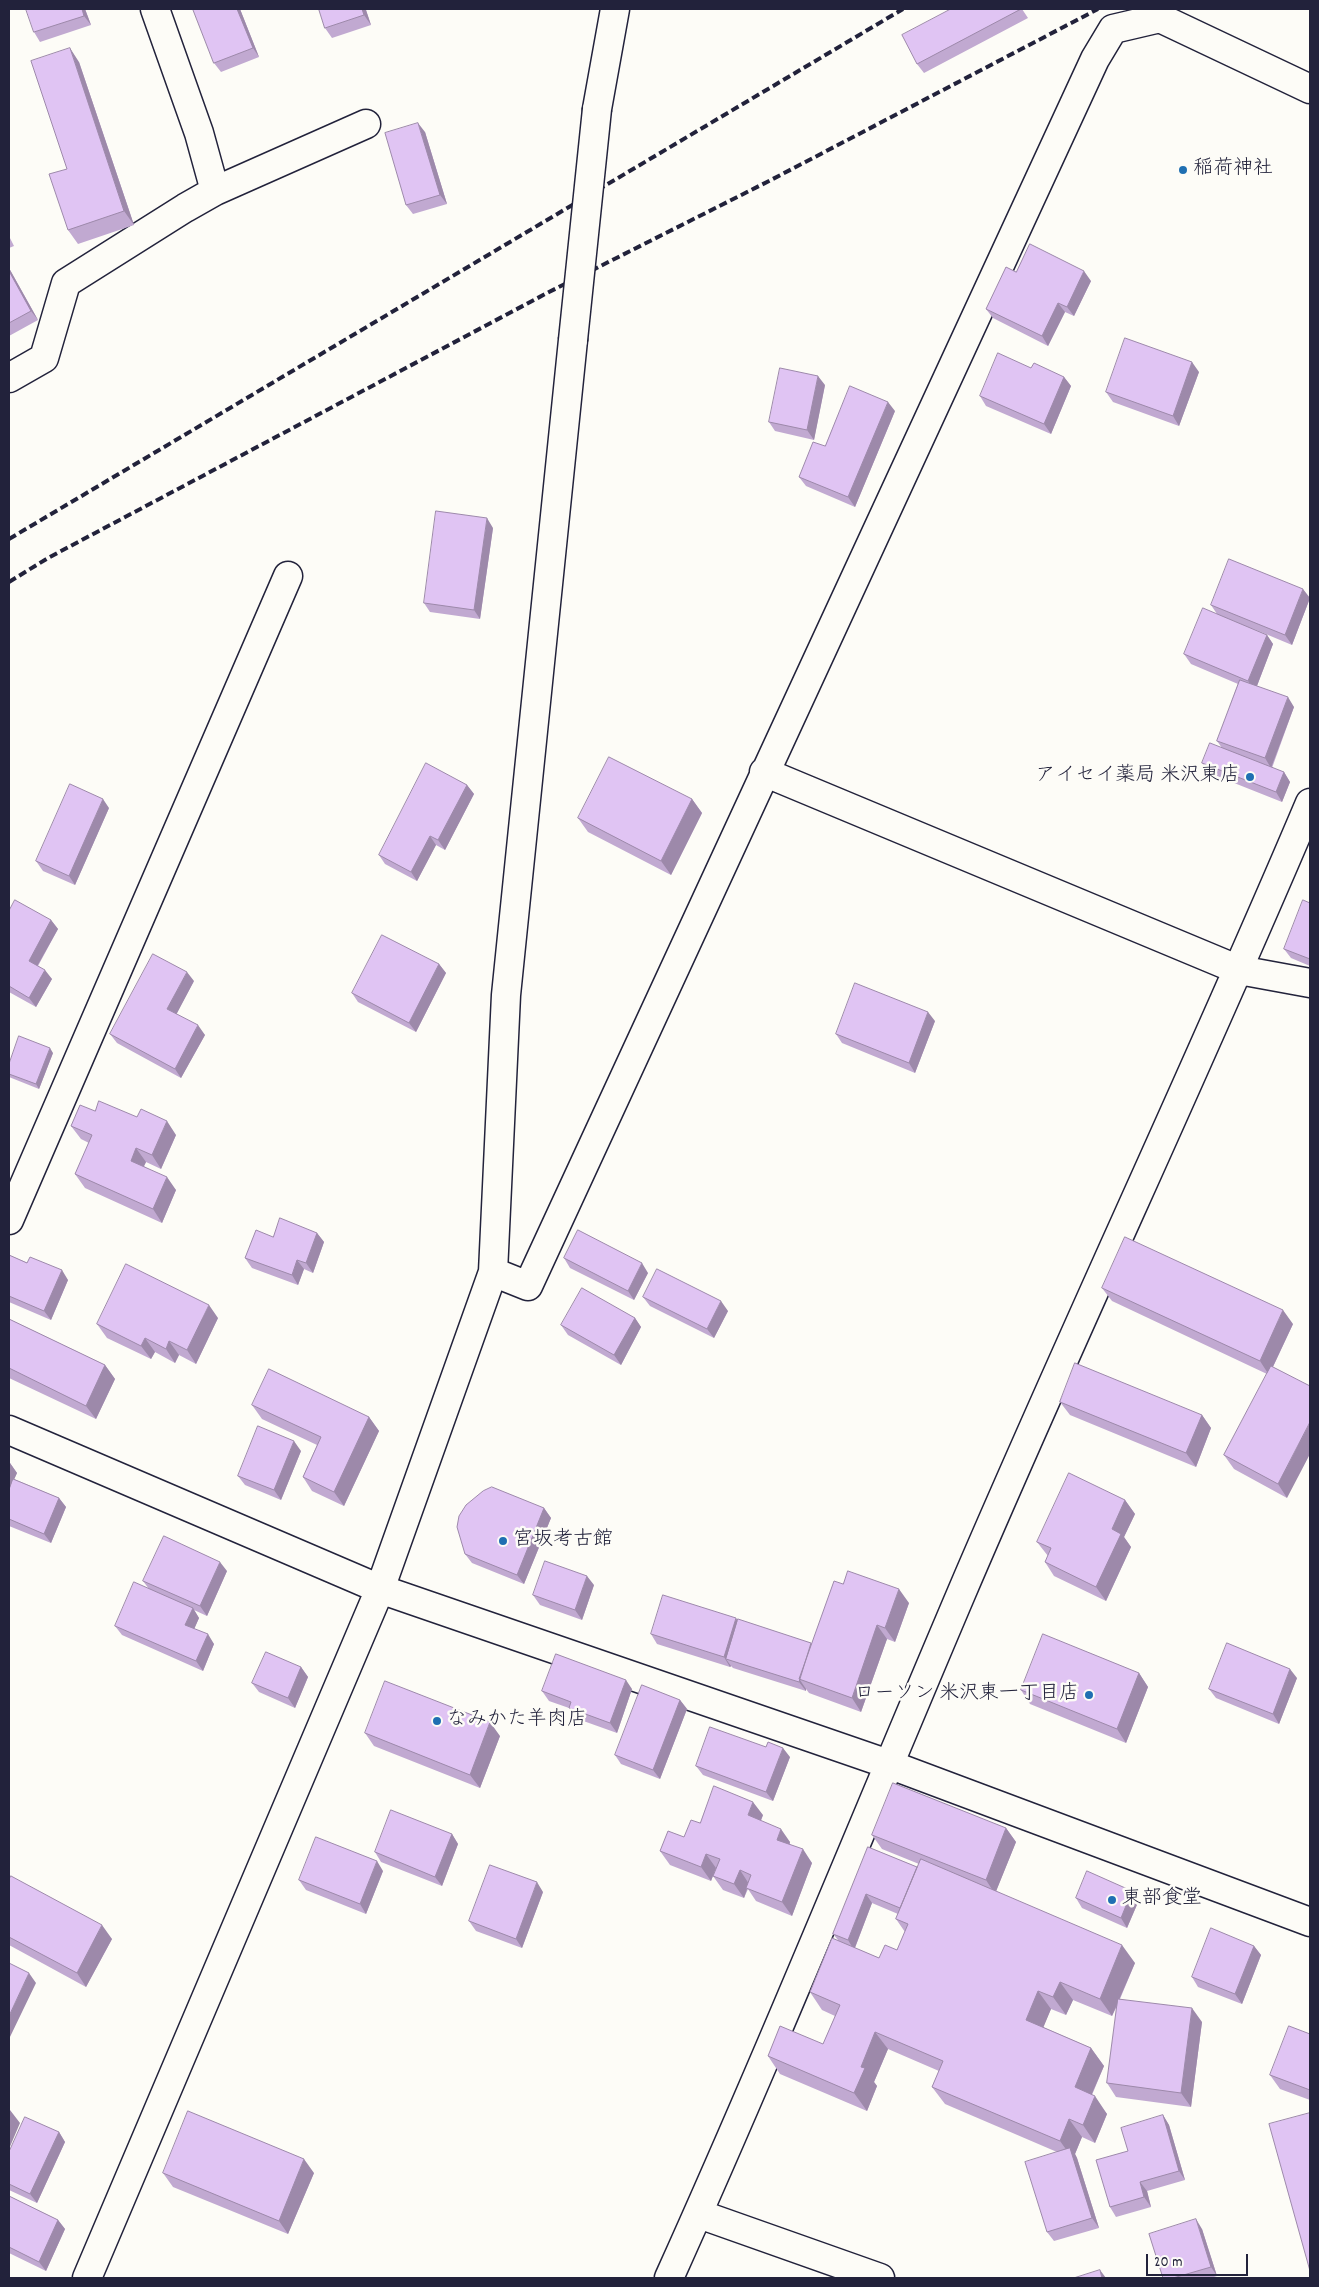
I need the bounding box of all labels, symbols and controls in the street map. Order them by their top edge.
place label: 稲荷神社 [1193,158,1273,182]
marker: 稲荷神社 [1177,164,1189,176]
place label: アイセイ薬局 米沢東店 [1035,765,1240,789]
marker: アイセイ薬局 米沢東店 [1244,771,1256,783]
place label: 宮坂考古館 [513,1529,613,1553]
marker: 宮坂考古館 [497,1535,509,1547]
place label: ローソン 米沢東一丁目店 [854,1683,1079,1707]
marker: ローソン 米沢東一丁目店 [1083,1689,1095,1701]
place label: なみかた羊肉店 [447,1709,587,1733]
marker: なみかた羊肉店 [431,1715,443,1727]
place label: 東部食堂 [1122,1888,1202,1912]
marker: 東部食堂 [1106,1894,1118,1906]
scale bar [1149,2244,1252,2276]
text: 20 m [1154,2252,1182,2274]

